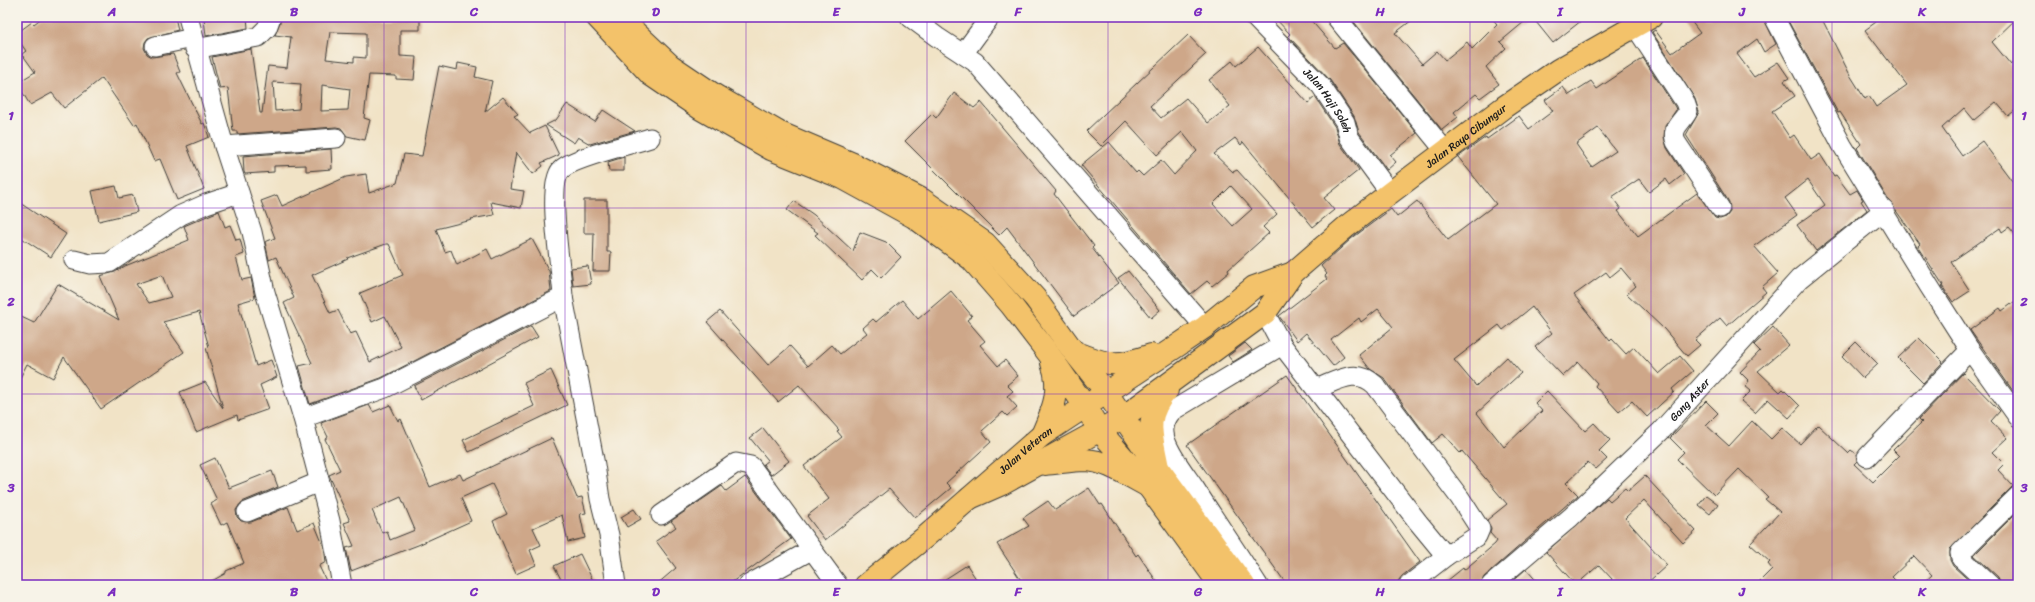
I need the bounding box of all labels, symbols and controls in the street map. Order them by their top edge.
text: A [107,0,116,23]
text: B [290,0,299,23]
text: C [469,0,479,23]
text: D [652,0,660,23]
text: E [832,0,841,23]
text: F [1013,0,1022,23]
text: G [1193,0,1203,23]
text: H [1374,0,1385,23]
text: I [1556,0,1564,23]
text: J [1738,0,1746,23]
text: K [1917,0,1927,23]
street label: Jalan Haji Soleh [1298,63,1357,135]
street label: Jalan Raya Cibungur [1421,98,1512,174]
text: 1 [8,104,14,127]
text: 1 [2021,104,2027,127]
text: 2 [6,290,15,313]
text: 2 [2019,290,2028,313]
street label: Gang Aster [1665,373,1716,426]
street label: Jalan Veteran [994,422,1057,480]
text: 3 [6,476,15,499]
text: 3 [2019,476,2028,499]
text: A [107,580,116,602]
text: B [290,580,299,602]
text: C [469,580,479,602]
text: D [652,580,660,602]
text: E [832,580,841,602]
text: F [1013,580,1022,602]
text: G [1193,580,1203,602]
text: H [1374,580,1385,602]
text: I [1556,580,1564,602]
text: J [1738,580,1746,602]
text: K [1917,580,1927,602]

